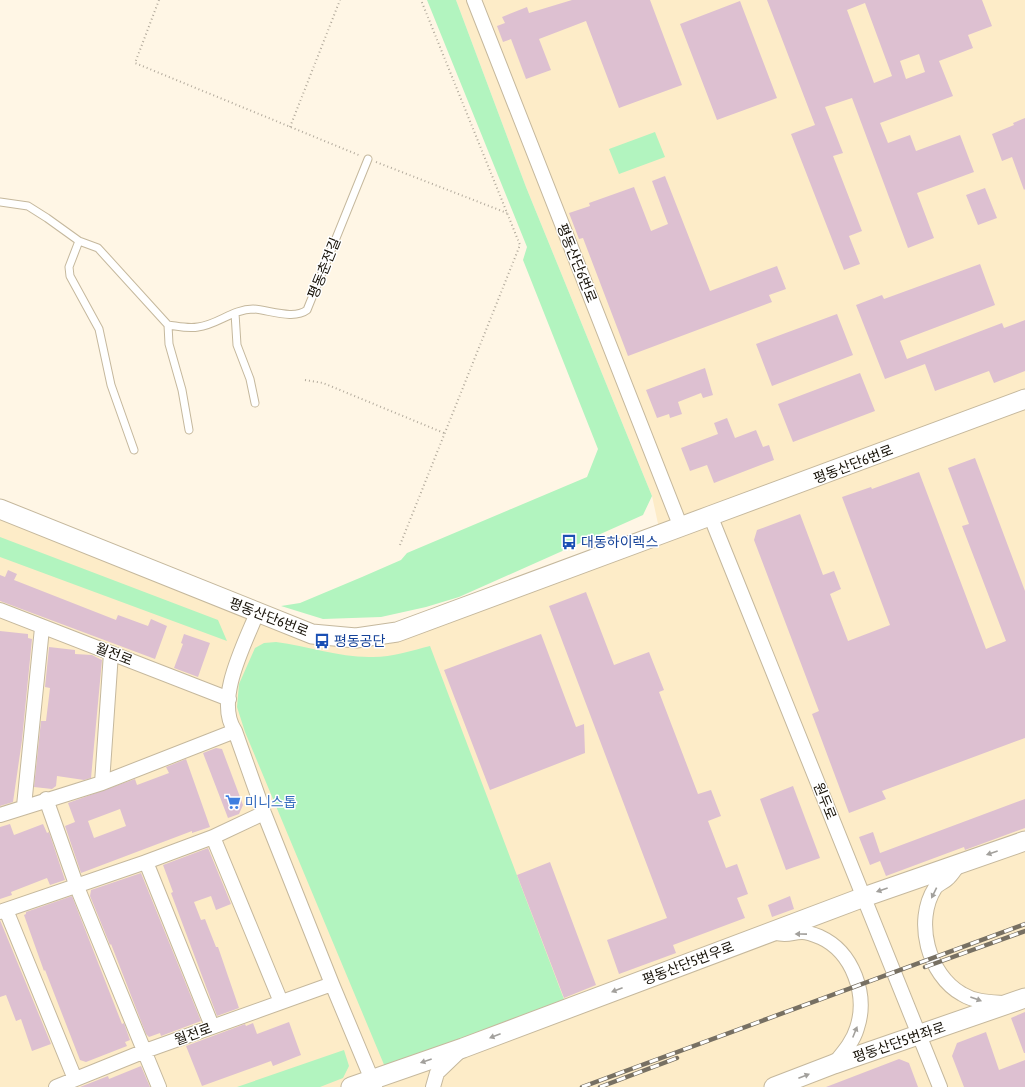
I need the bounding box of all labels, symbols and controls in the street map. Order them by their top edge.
street label: 평동산단6번로 [554,221,600,305]
street label: 평동춘전길 [305,235,343,301]
street label: 평동산단6번로 [811,441,895,486]
bus stop icon: 대동하이렉스 [560,533,578,551]
place label: 대동하이렉스 [581,534,658,550]
street label: 평동산단6번로 [227,595,311,640]
bus stop icon: 평동공단 [313,632,331,650]
place label: 평동공단 [334,633,386,649]
street label: 월전로 [93,640,135,668]
street label: 원두로 [810,780,840,822]
supermarket icon: 미니스톱 [224,793,242,811]
place label: 미니스톱 [245,794,297,810]
one-way arrow [986,850,998,856]
one-way arrow [876,887,888,893]
one-way arrow [931,887,937,899]
one-way arrow [794,931,807,937]
street label: 평동산단5번우로 [640,938,736,988]
one-way arrow [610,987,622,993]
one-way arrow [970,997,982,1003]
street label: 평동산단5번좌로 [851,1019,947,1065]
street label: 월전로 [172,1020,214,1048]
one-way arrow [853,1025,859,1037]
one-way arrow [489,1034,501,1040]
one-way arrow [420,1058,432,1064]
one-way arrow [799,1072,811,1078]

